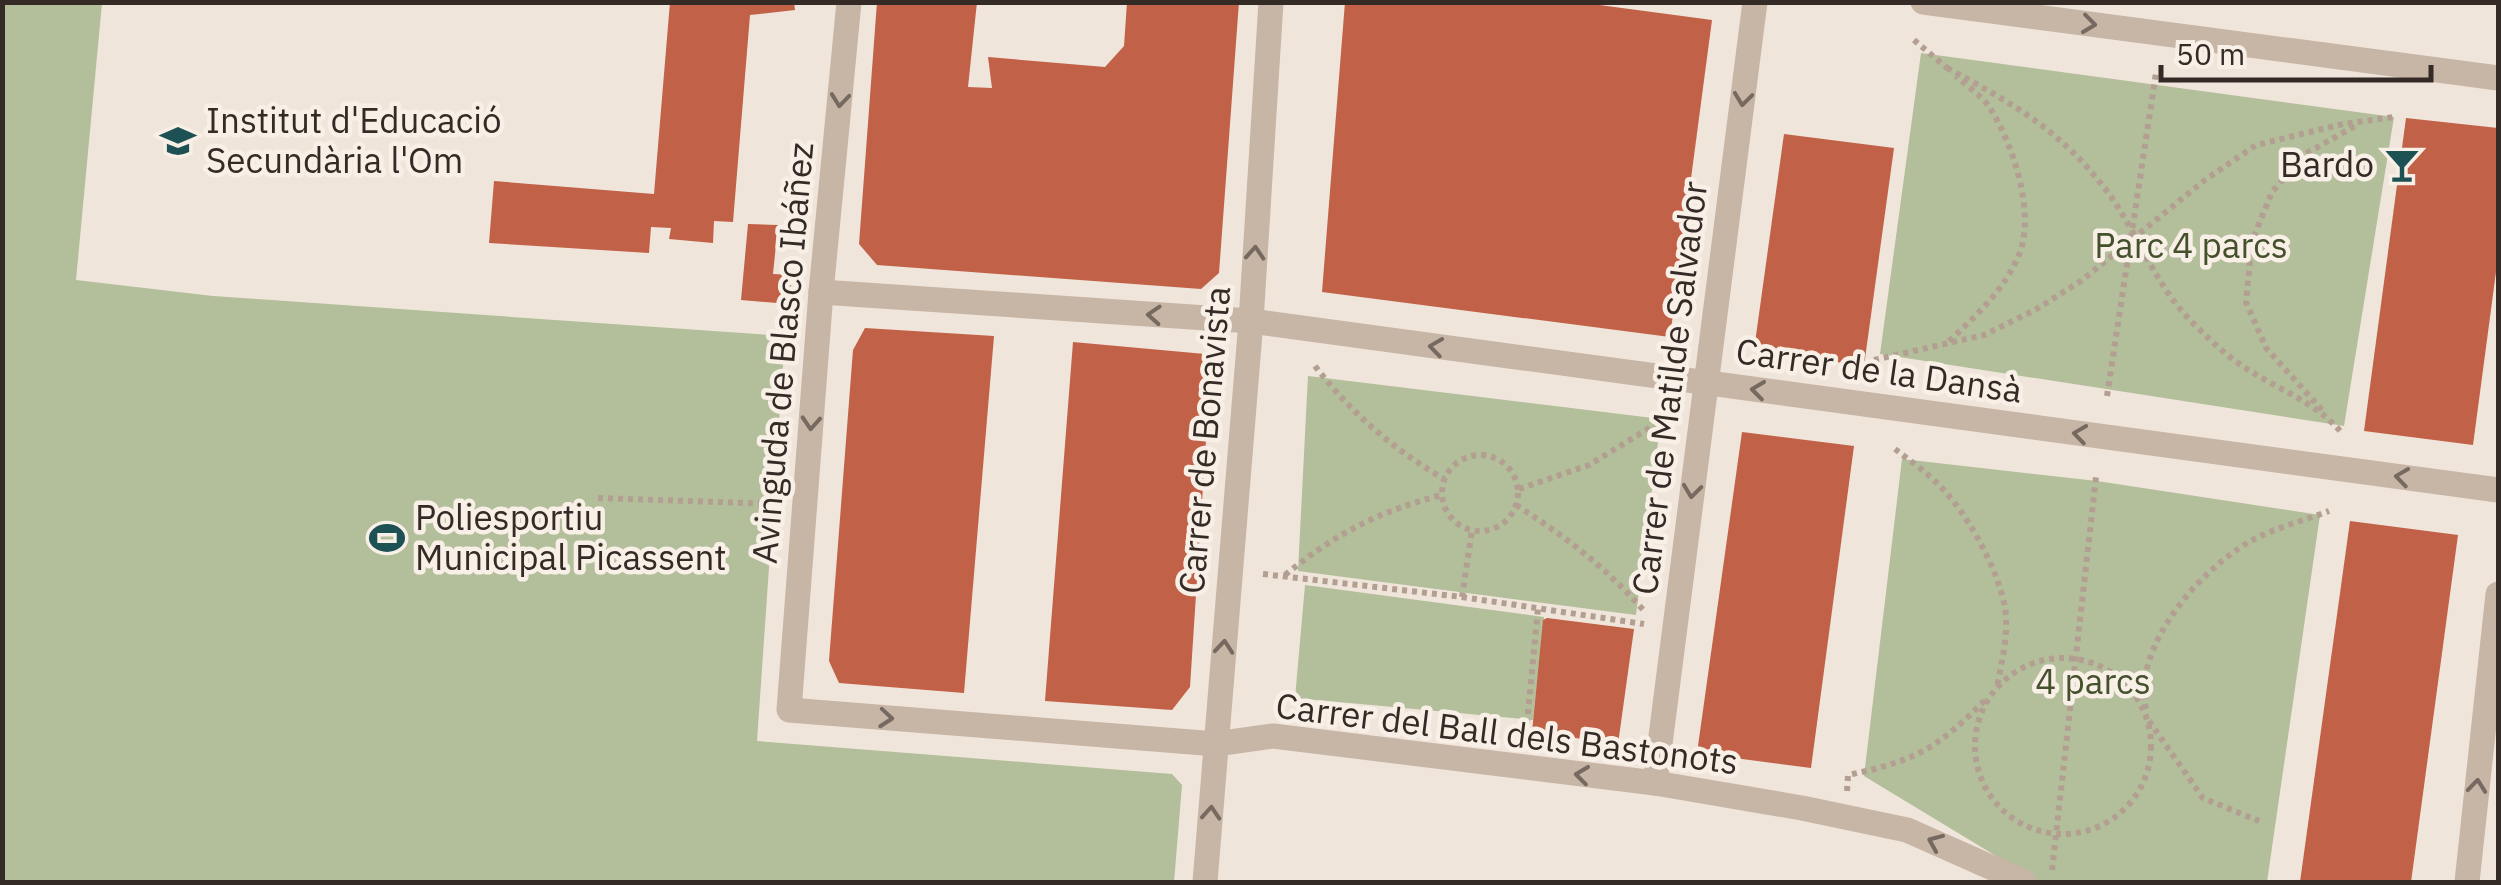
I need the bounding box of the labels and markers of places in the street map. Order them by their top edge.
place label: Institut d'Educació Secundària l'Om [206,97,502,183]
school or university icon: Institut d'Educació Secundària l'Om [159,122,197,160]
place label: Bardo [2280,141,2374,187]
bar icon: Bardo [2383,146,2421,184]
place label: Poliesportiu Municipal Picassent [415,494,727,580]
sports icon: Poliesportiu Municipal Picassent [368,519,406,557]

